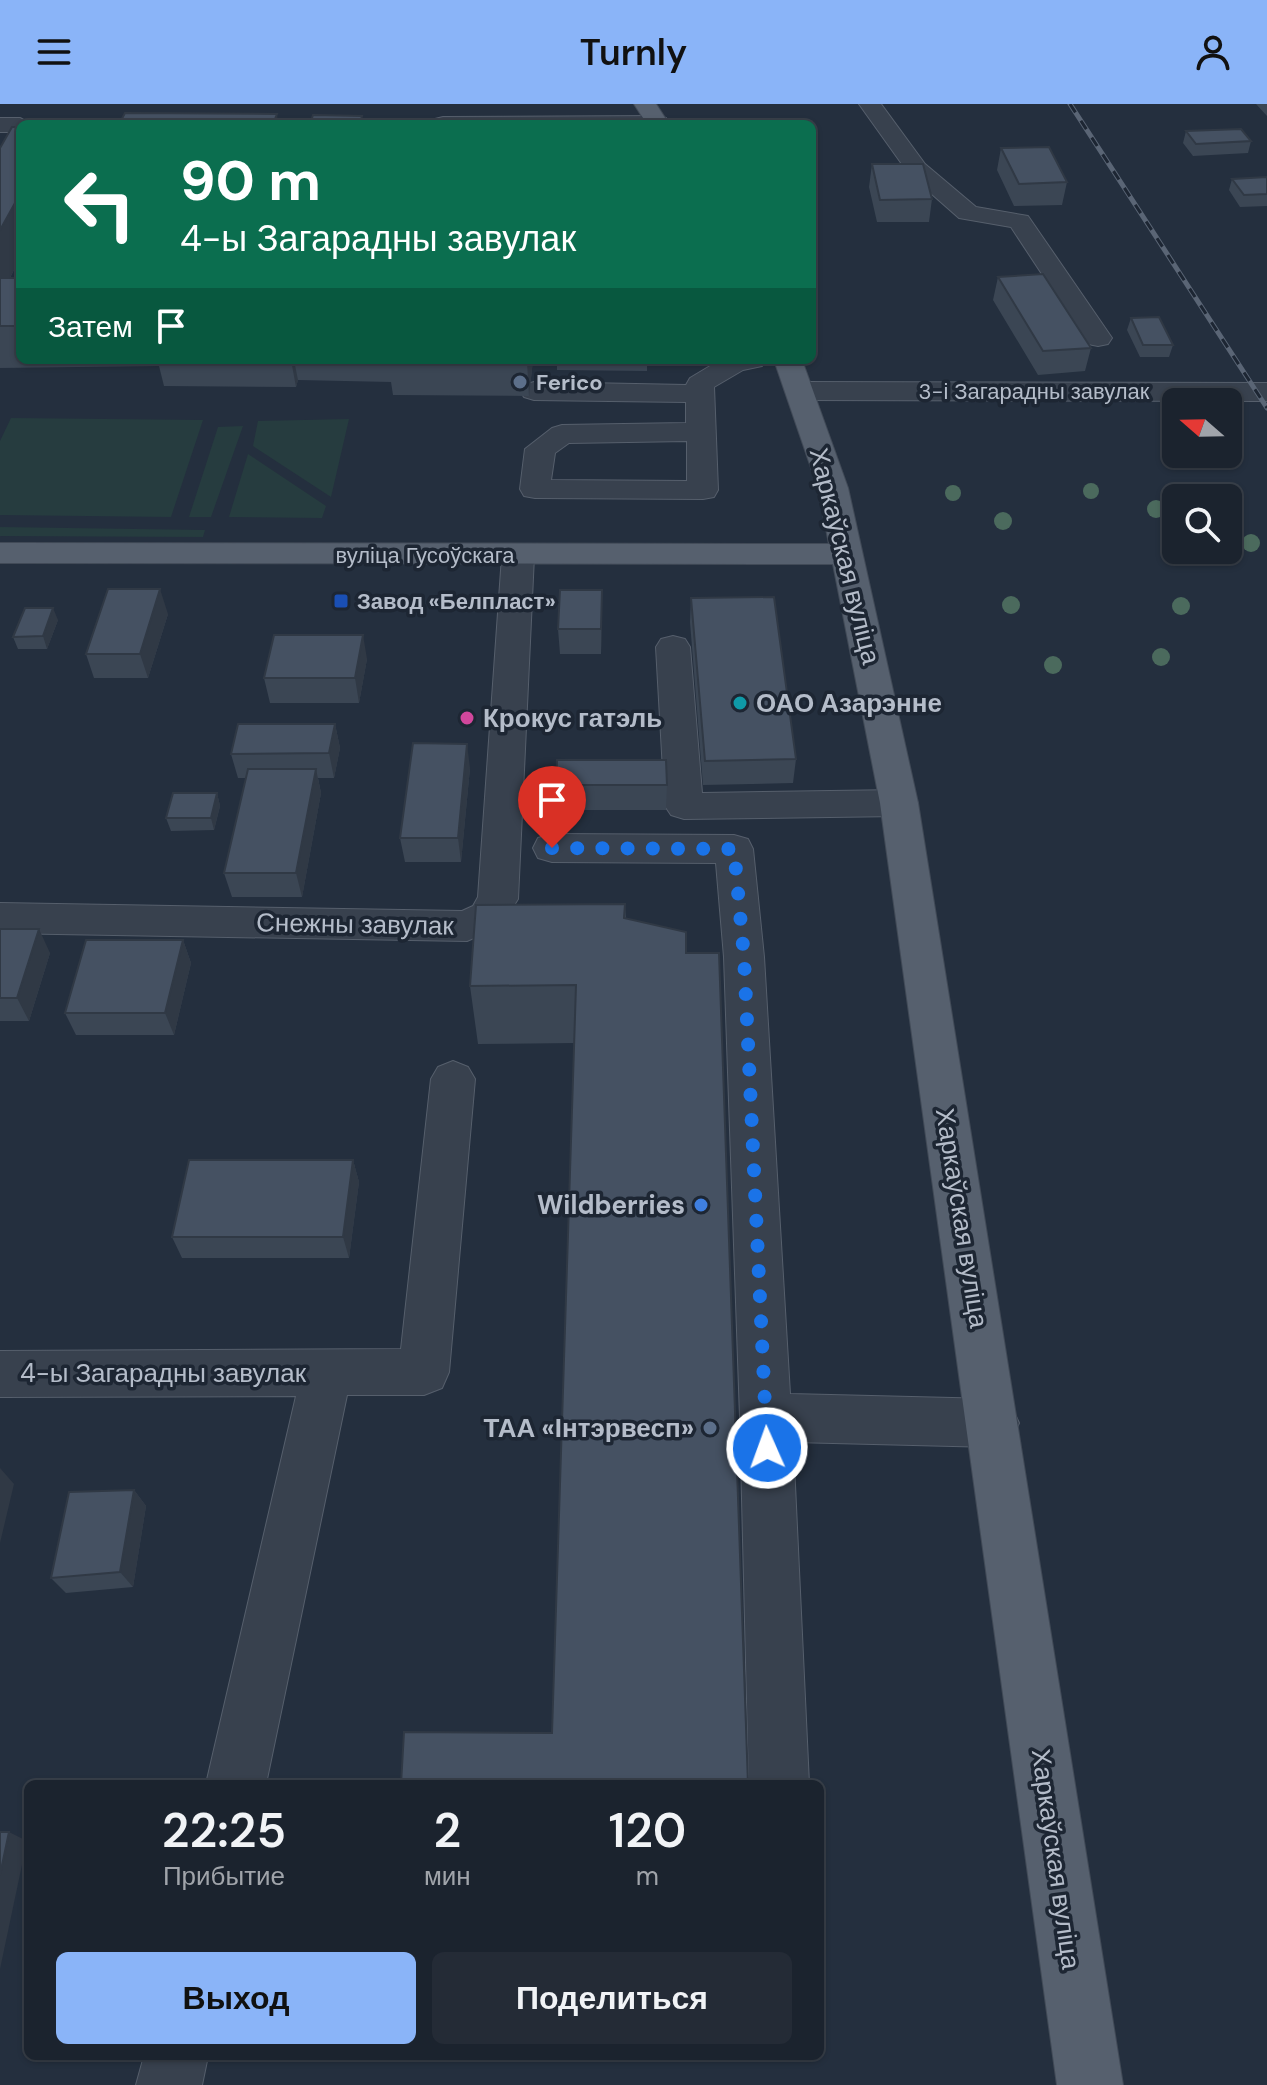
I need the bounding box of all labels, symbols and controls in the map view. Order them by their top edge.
text: Turnly [580,29,687,76]
icon: menu [32,30,76,74]
icon: person [1191,30,1235,74]
text: 90 m [180,144,321,217]
icon: left [48,152,152,256]
text: 4-ы Загарадны завулак [180,215,576,262]
icon: arrive [149,304,193,348]
text: Затем [48,307,133,346]
place label: Ferico [536,368,603,397]
marker: Ferico [511,373,529,391]
street label: 3-і Загарадны завулак [919,377,1150,406]
north arrow [1162,388,1242,468]
map controls [1162,388,1242,564]
street label: Харкаўская вуліца [802,444,888,668]
button: search [1162,484,1242,564]
street label: вуліца Гусоўскага [336,541,515,570]
place label: Завод «Белпласт» [357,587,556,616]
marker: Завод «Белпласт» [332,592,350,610]
place label: ОАО Азарэнне [756,686,942,720]
marker: ОАО Азарэнне [731,694,749,712]
place label: Крокус гатэль [483,701,662,735]
marker: Крокус гатэль [458,709,476,727]
pin [518,766,586,848]
icon: arrive [530,778,574,822]
street label: Снежны завулак [256,905,455,943]
street label: Харкаўская вуліца [928,1106,996,1331]
place label: Wildberries [537,1188,685,1222]
marker: Wildberries [692,1196,710,1214]
street label: 4-ы Загарадны завулак [20,1356,307,1390]
position arrow [725,1406,809,1490]
place label: ТАА «Інтэрвесп» [484,1411,694,1445]
marker: ТАА «Інтэрвесп» [701,1419,719,1437]
street label: Харкаўская вуліца [1024,1747,1088,1972]
text: 22:25 [162,1799,286,1862]
text: 2 [433,1799,461,1862]
text: 120 [609,1799,686,1862]
text: Прибытие [163,1859,285,1893]
text: мин [424,1859,471,1893]
text: m [636,1859,659,1893]
button: Выход [56,1952,416,2044]
button: Поделиться [432,1952,792,2044]

